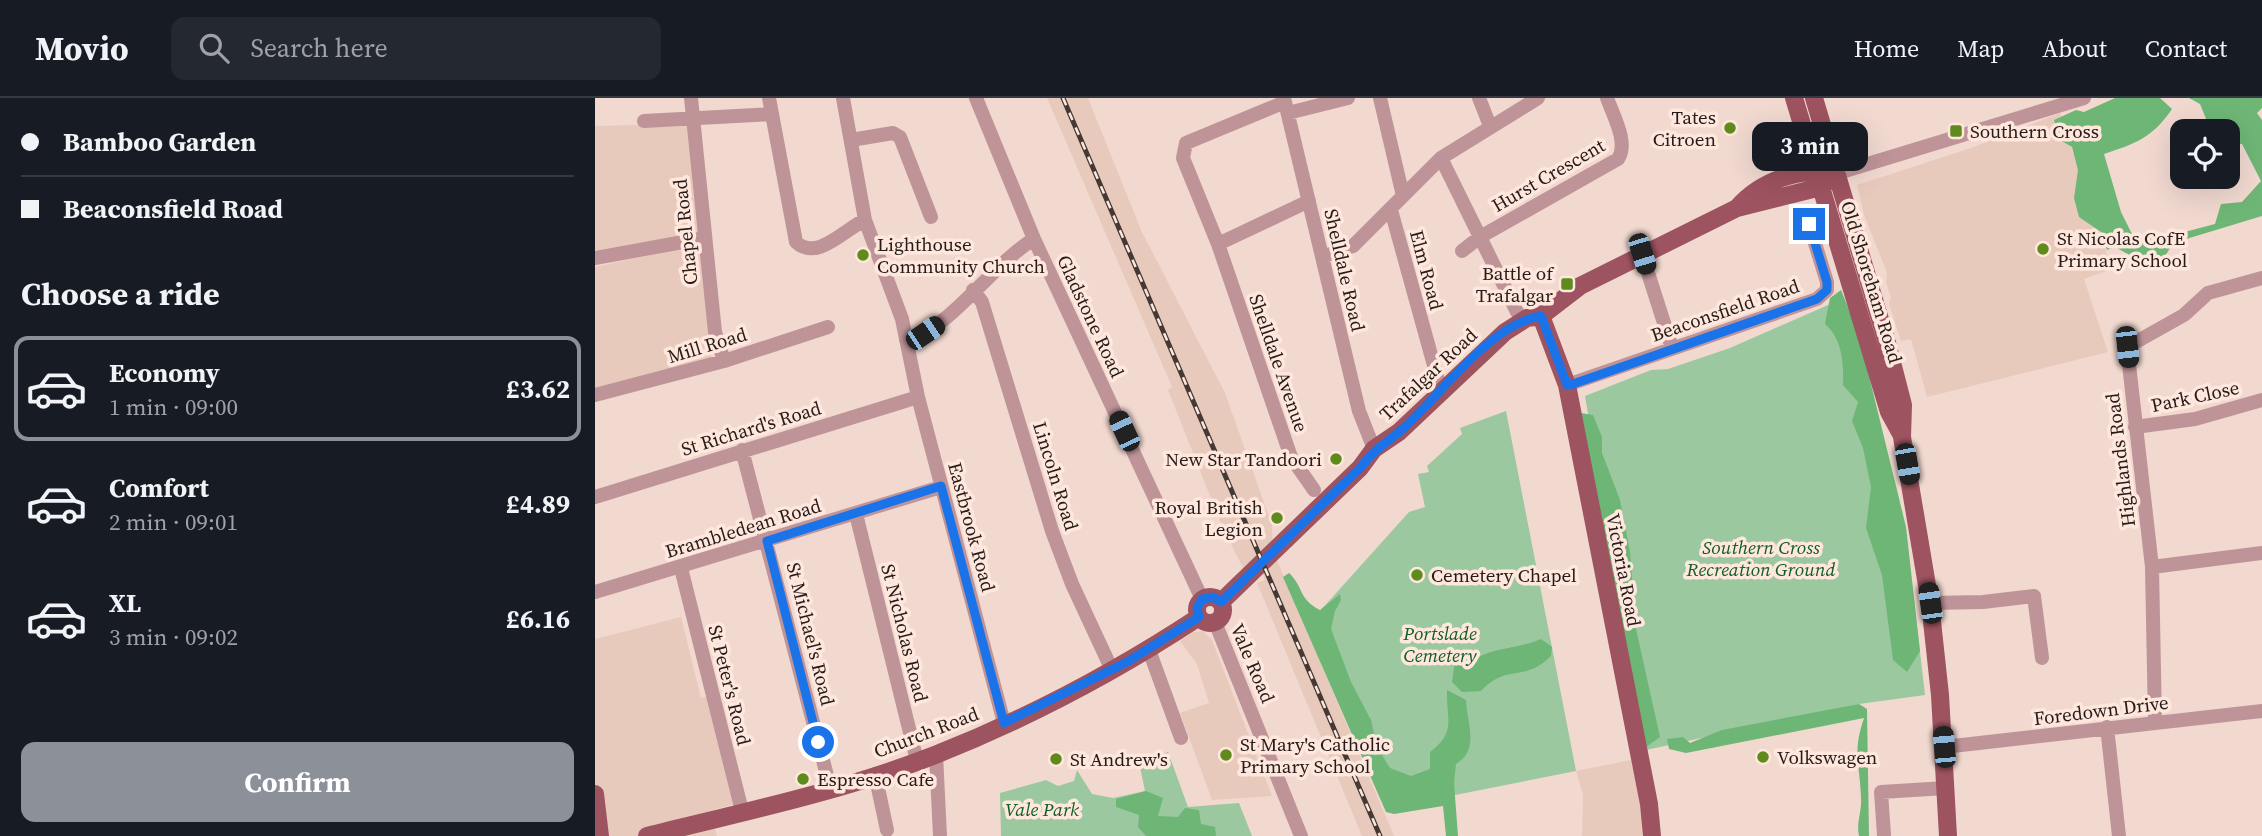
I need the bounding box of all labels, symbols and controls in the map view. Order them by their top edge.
search box [171,17,661,80]
text: Movio [35,26,129,71]
icon: search [195,29,233,67]
text: Search here [251,30,388,66]
text: Home [1854,32,1919,65]
text: Map [1957,32,2004,65]
text: About [2042,32,2107,65]
text: Contact [2145,32,2227,65]
place label: Tates Citroen [1653,104,1716,152]
place label: Southern Cross [1970,118,2099,144]
map controls [2170,119,2240,189]
button: locate [2170,119,2240,189]
marker: Tates Citroen [1722,120,1738,136]
callout: 3 min [1751,122,1867,172]
marker: Southern Cross [1948,123,1964,139]
text: Bamboo Garden [63,124,256,160]
text: 3 min [1780,130,1840,162]
street label: Hurst Crescent [1487,132,1610,218]
street label: Chapel Road [666,177,703,286]
text: Beaconsfield Road [63,191,283,227]
street label: Old Shoreham Road [1835,198,1909,367]
street label: Shelldale Road [1318,206,1372,334]
route end [1793,208,1825,240]
place label: St Nicolas CofE Primary School [2057,225,2188,273]
street label: Elm Road [1404,227,1450,313]
place label: Lighthouse Community Church [877,231,1045,279]
car [1626,231,1659,277]
marker: St Nicolas CofE Primary School [2035,241,2051,257]
marker: Lighthouse Community Church [855,247,871,263]
street label: Gladstone Road [1051,250,1131,382]
place label: Battle of Trafalgar [1476,260,1555,308]
text: Choose a ride [21,272,220,316]
street label: Beaconsfield Road [1647,272,1803,348]
marker: Battle of Trafalgar [1559,276,1575,292]
street label: Shelldale Avenue [1243,291,1315,435]
car [902,313,949,353]
street label: Mill Road [664,321,750,369]
street label: Trafalgar Road [1373,322,1483,426]
car [2115,325,2140,369]
text: Economy [109,355,220,391]
icon: car [25,357,88,420]
text: £3.62 [506,371,570,407]
street label: Park Close [2149,374,2241,418]
text: 1 min · 09:00 [109,391,238,423]
street label: Highlands Road [2099,391,2141,528]
street label: St Richard's Road [678,394,824,462]
car [1106,408,1143,454]
street label: Lincoln Road [1027,418,1085,534]
car [1894,441,1921,487]
place label: New Star Tandoori [1165,446,1322,472]
marker: New Star Tandoori [1328,451,1344,467]
street label: Eastbrook Road [942,459,1002,595]
text: Comfort [109,470,209,506]
icon: car [25,472,88,535]
text: £4.89 [506,486,570,522]
street label: Brambledean Road [662,492,824,564]
place label: Royal British Legion [1154,494,1263,542]
text: 2 min · 09:01 [109,506,238,538]
marker: Royal British Legion [1269,510,1285,526]
street label: Victoria Road [1600,511,1648,629]
park label: Southern Cross Recreation Ground [1686,534,1836,582]
street label: St Michael's Road [781,560,841,708]
street label: St Nicholas Road [875,561,935,705]
place label: Cemetery Chapel [1431,562,1577,588]
marker: Cemetery Chapel [1409,567,1425,583]
car [1917,581,1944,625]
text: XL [109,585,141,621]
icon: car [25,587,88,650]
text: £6.16 [506,601,570,637]
street label: Vale Road [1225,619,1281,707]
park label: Portslade Cemetery [1402,620,1478,668]
text: 3 min · 09:02 [109,621,238,653]
street label: St Peter's Road [702,622,758,748]
street label: Foredown Drive [2032,689,2170,731]
street label: Church Road [870,700,982,764]
car [1932,725,1957,769]
route start [802,726,834,758]
place label: St Mary's Catholic Primary School [1240,731,1390,779]
button: Confirm [21,742,574,822]
place label: Volkswagen [1777,744,1877,770]
place label: St Andrew's [1070,746,1168,772]
marker: St Mary's Catholic Primary School [1218,747,1234,763]
marker: Volkswagen [1755,749,1771,765]
marker: St Andrew's [1048,751,1064,767]
place label: Espresso Cafe [817,766,934,792]
marker: Espresso Cafe [795,771,811,787]
park label: Vale Park [1005,796,1079,822]

